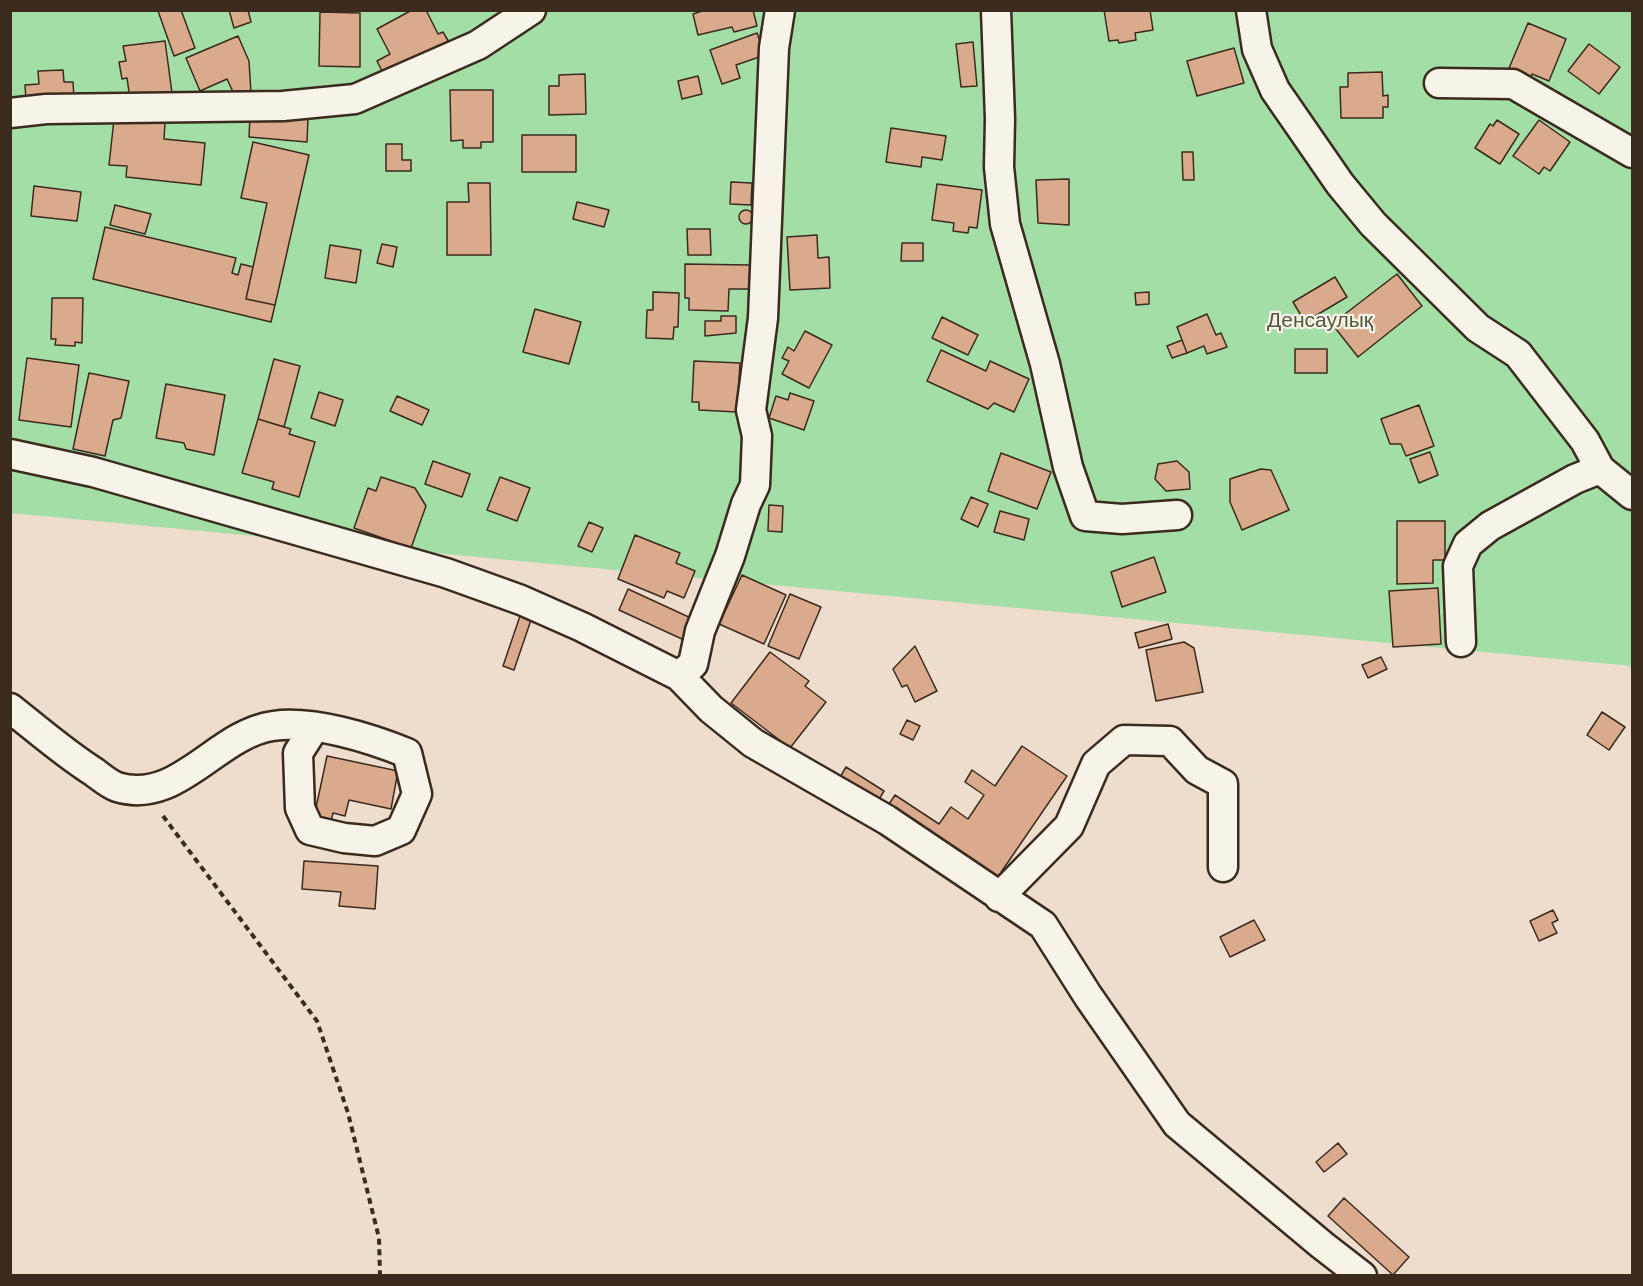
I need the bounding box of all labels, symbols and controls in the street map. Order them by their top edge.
park label: Денсаулық [1267,310,1373,336]

